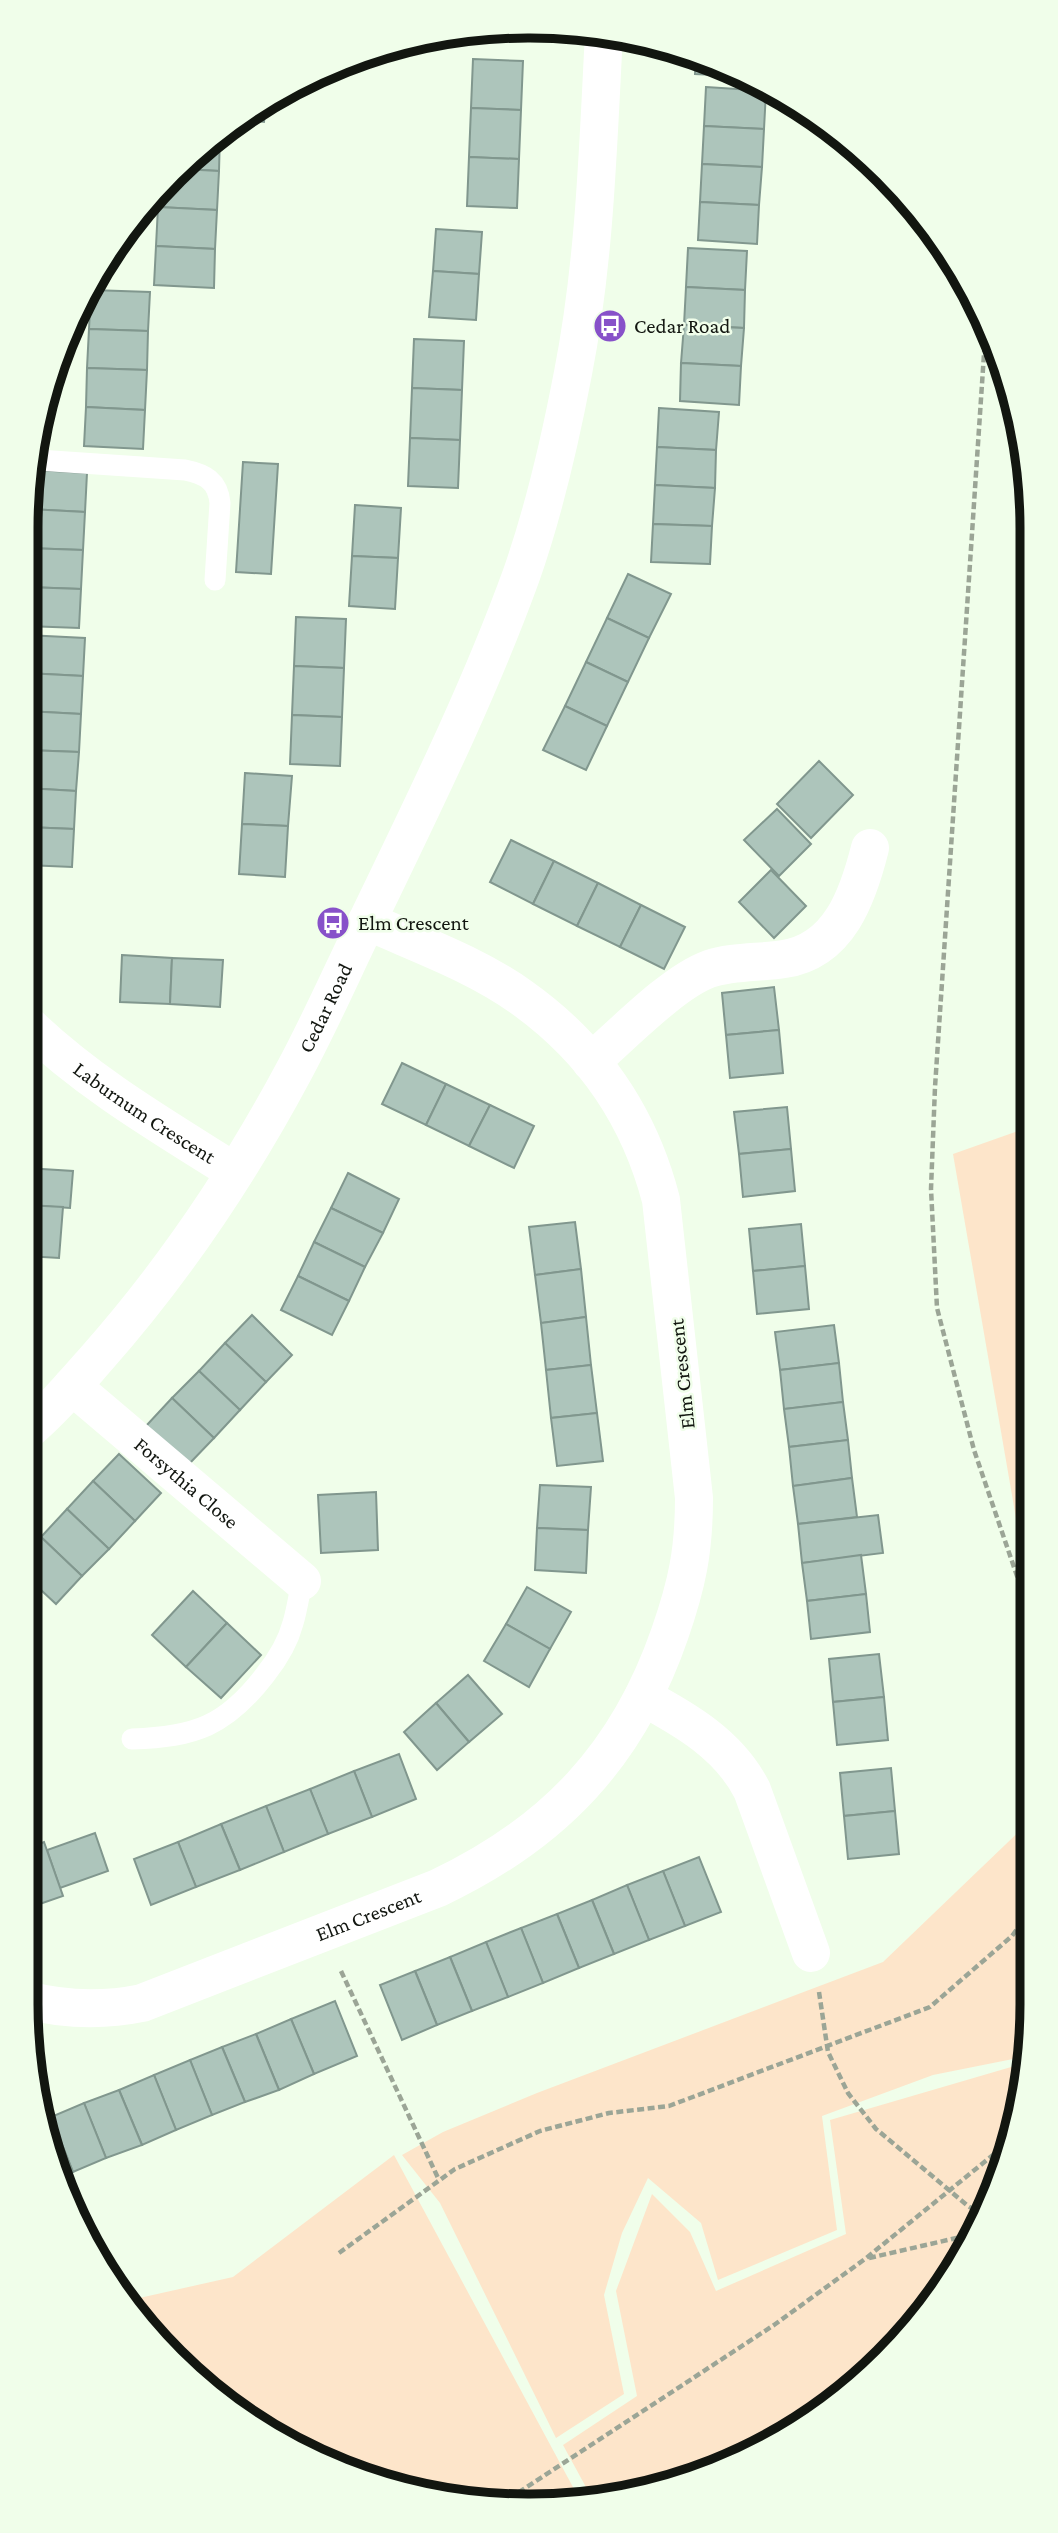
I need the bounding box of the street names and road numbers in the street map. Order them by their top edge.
street label: Cedar Road [294,959,357,1057]
street label: Laburnum Crescent [69,1057,221,1169]
street label: Elm Crescent [664,1317,700,1430]
street label: Forsythia Close [130,1432,243,1534]
street label: Elm Crescent [312,1883,425,1946]

